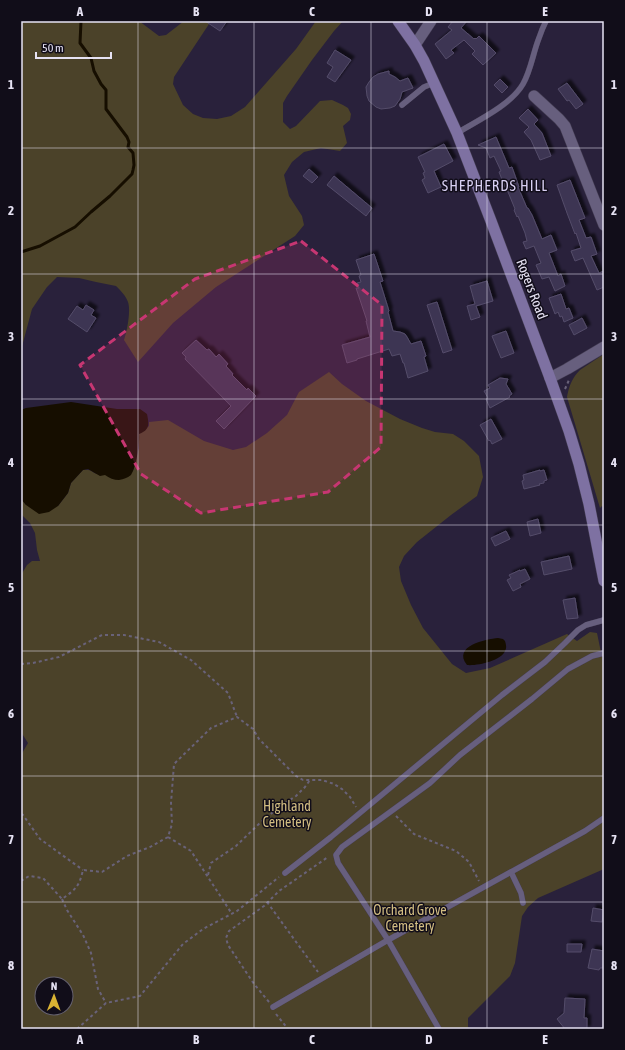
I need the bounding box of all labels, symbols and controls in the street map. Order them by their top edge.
text: A [76,4,84,19]
text: B [193,4,200,19]
text: C [309,4,315,19]
text: D [425,4,433,19]
text: E [542,4,548,19]
scale bar [36,34,111,60]
text: 50 m [42,41,64,55]
text: 1 [8,77,14,92]
text: 1 [611,77,617,92]
district label: SHEPHERDS HILL [442,177,548,194]
text: 2 [8,203,14,218]
text: 2 [611,203,617,218]
street label: Rogers Road [513,257,551,321]
text: 3 [8,329,14,344]
text: 3 [611,329,617,344]
text: 4 [7,455,14,470]
text: 4 [610,455,617,470]
text: 5 [8,580,14,595]
text: 5 [611,580,617,595]
text: 6 [8,706,14,721]
text: 6 [611,706,617,721]
park label: Highland Cemetery [262,798,312,830]
text: 7 [8,832,14,847]
text: 7 [611,832,617,847]
park label: Orchard Grove Cemetery [373,902,447,934]
text: 8 [8,958,14,973]
text: 8 [611,958,617,973]
north arrow [34,976,74,1016]
text: N [51,980,58,992]
text: A [76,1032,84,1047]
text: B [193,1032,200,1047]
text: C [309,1032,315,1047]
text: D [425,1032,433,1047]
text: E [542,1032,548,1047]

